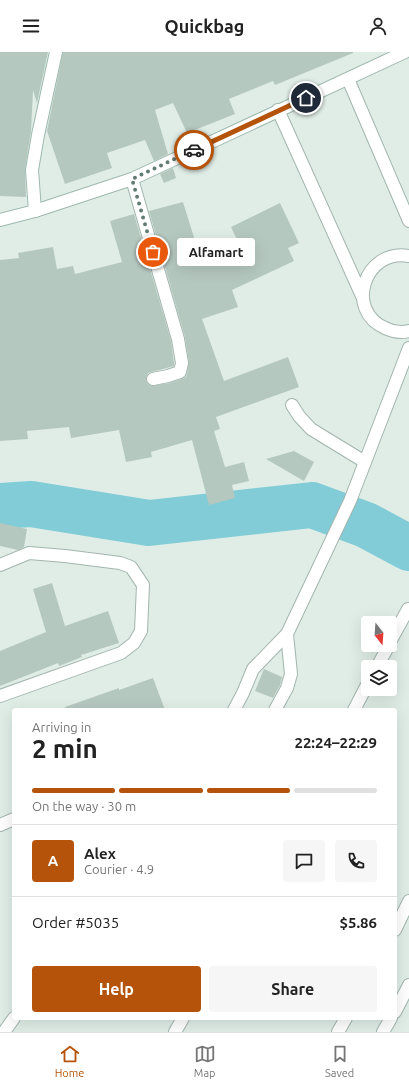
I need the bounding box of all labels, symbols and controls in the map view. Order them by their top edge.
icon: menu [20,15,42,37]
icon: person [367,15,389,37]
text: Quickbag [165,16,244,36]
pin [289,81,323,115]
icon: home [295,87,317,109]
courier [174,130,214,170]
icon: car [183,139,205,161]
pin [136,235,170,269]
callout: Alfamart [177,238,255,266]
icon: bag [142,241,164,263]
text: Alfamart [189,245,243,259]
north arrow [361,616,397,652]
map controls [361,616,397,696]
button: layers [361,660,397,696]
text: Arriving in [32,720,91,734]
text: 2 min [32,734,98,763]
text: 22:24–22:29 [294,734,377,751]
text: On the way · 30 m [32,799,136,813]
button: chat [283,840,325,882]
button: phone [335,840,377,882]
text: Alex [84,845,116,862]
text: A [48,852,58,869]
text: Courier · 4.9 [84,862,154,876]
text: Order #5035 [32,914,119,931]
text: $5.86 [339,914,377,931]
button: Help [32,966,201,1012]
button: Share [209,966,377,1012]
tab: Home [55,1043,84,1079]
tab: Map [194,1043,216,1079]
tab: Saved [325,1043,354,1079]

